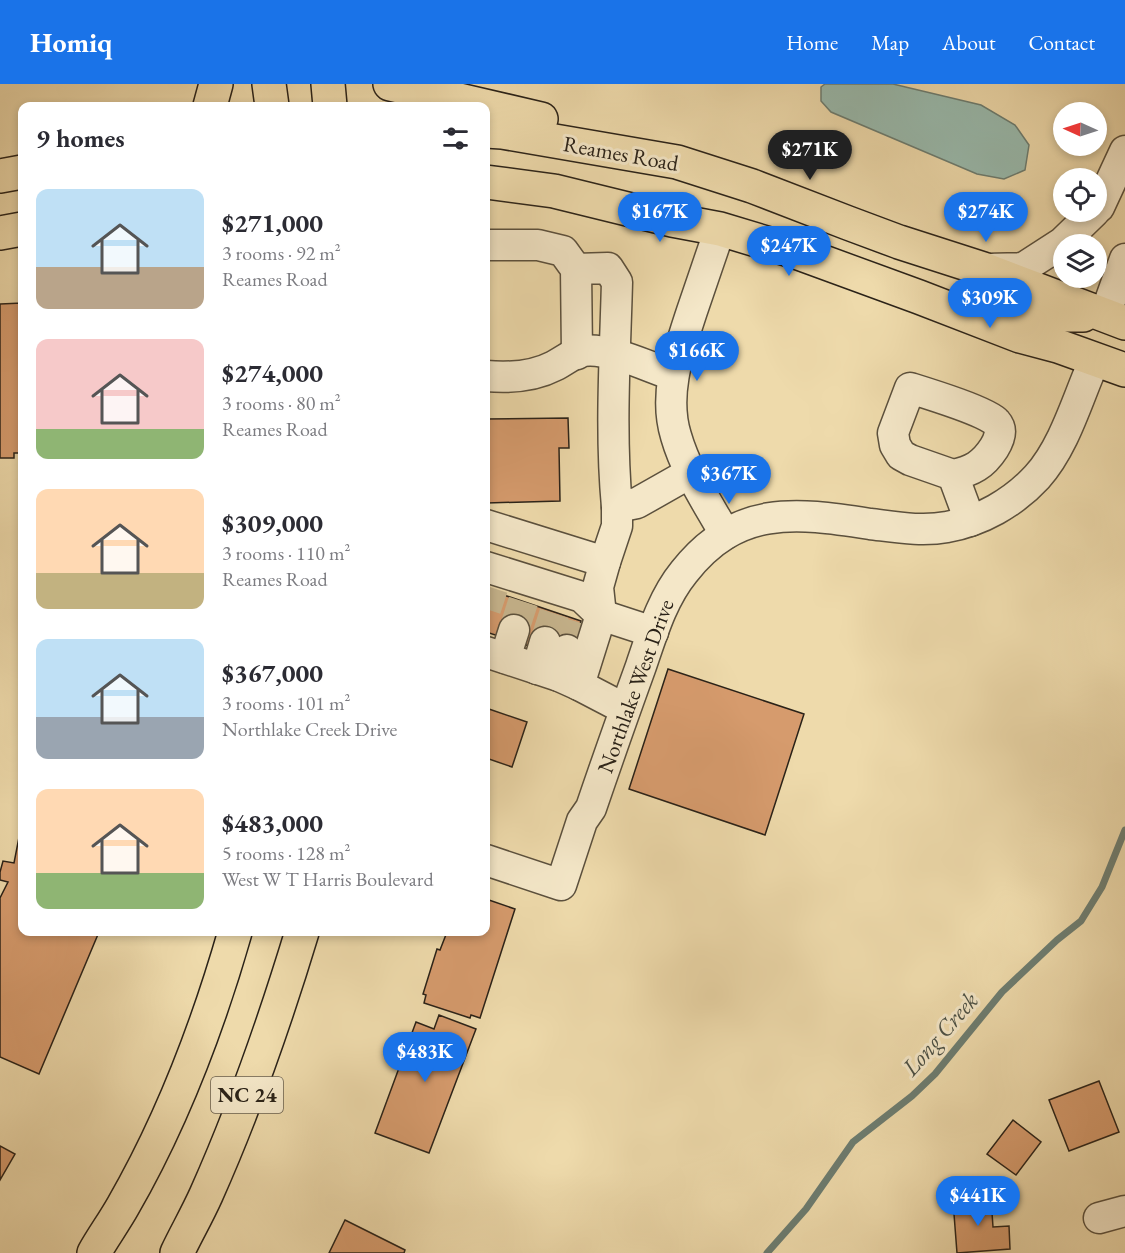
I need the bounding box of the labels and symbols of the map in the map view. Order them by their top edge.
north arrow [1053,102,1107,156]
street label: Reames Road [561,129,682,178]
pin: $271K [768,130,852,181]
pin: $167K [618,192,702,243]
pin: $274K [944,192,1028,243]
pin: $247K [747,226,831,277]
pin: $309K [948,278,1032,329]
pin: $166K [655,331,739,382]
pin: $367K [687,454,771,505]
street label: Northlake West Drive [591,595,681,777]
water label: Long Creek [894,985,985,1083]
pin: $483K [383,1032,467,1083]
road number: NC 24 [211,1077,283,1113]
pin: $441K [936,1176,1020,1227]

